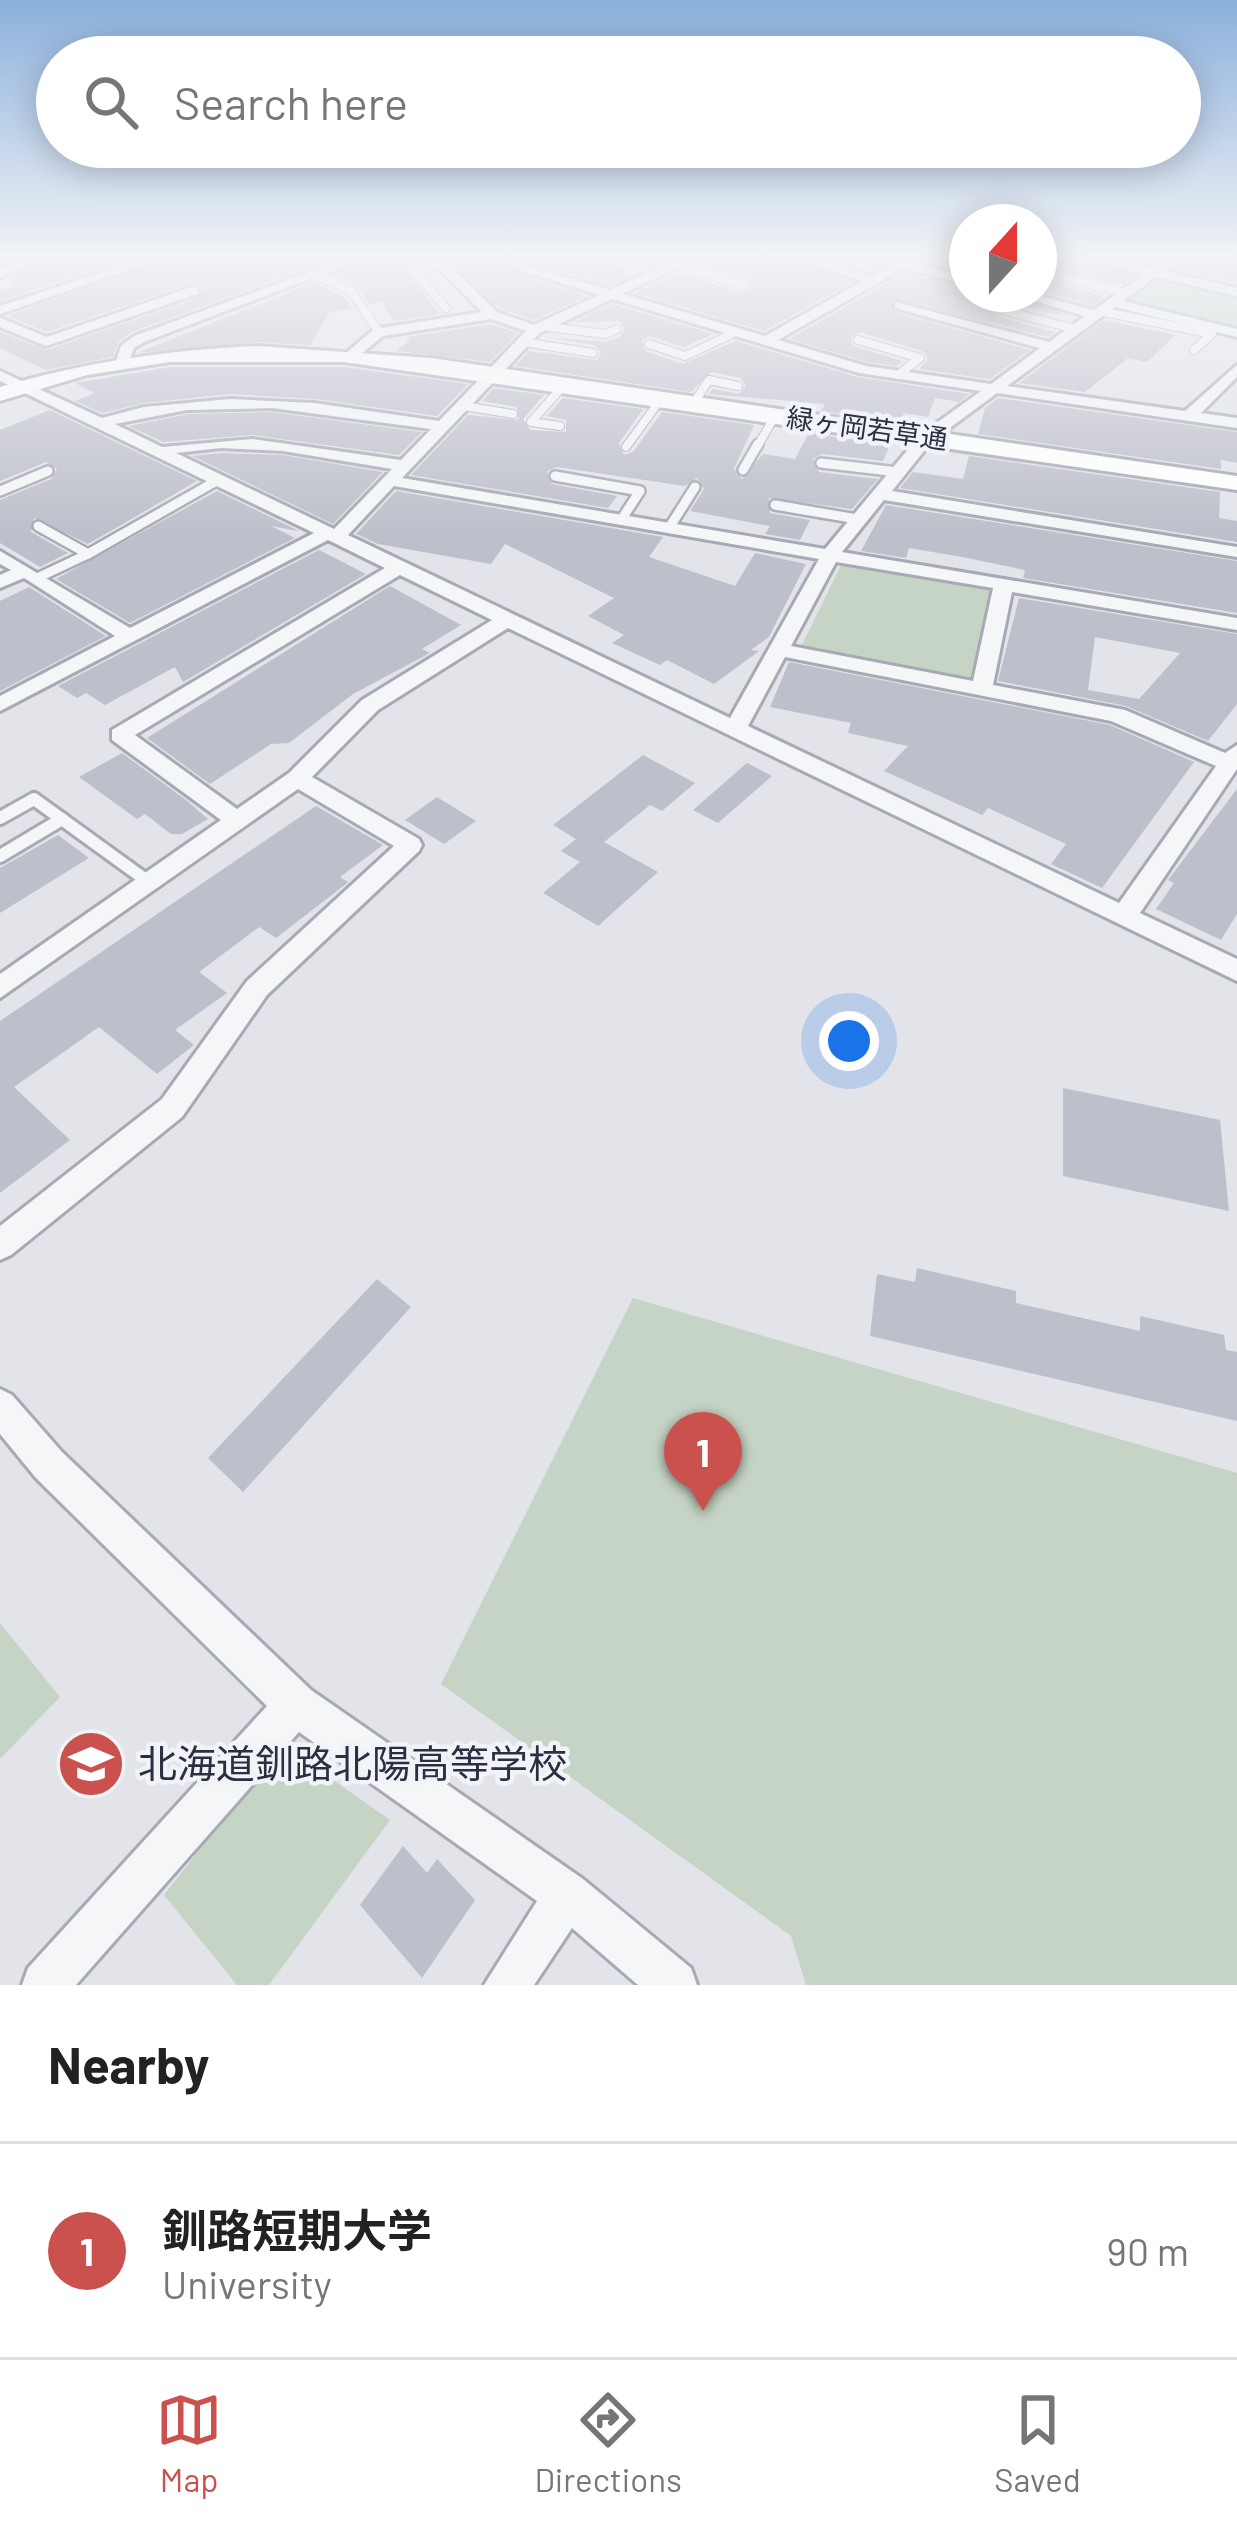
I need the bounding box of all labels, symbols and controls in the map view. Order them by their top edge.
search box [36,36,1201,168]
icon: search [78,69,144,135]
text: Search here [174,75,408,129]
north arrow [949,204,1057,312]
street label: 緑ヶ岡若草通 [785,400,950,454]
your location [819,1011,879,1071]
pin: 1 [664,1412,742,1511]
school or university icon: 北海道釧路北陽高等学校 [56,1729,126,1799]
place label: 北海道釧路北陽高等学校 [138,1739,567,1786]
text: Nearby [48,2033,209,2094]
text: 釧路短期大学 [162,2202,432,2256]
text: 1 [80,2227,94,2274]
text: 90 m [1107,2227,1189,2274]
text: University [162,2260,332,2307]
tab: Map [156,2387,222,2499]
tab: Directions [534,2387,682,2499]
tab: Saved [994,2387,1081,2499]

